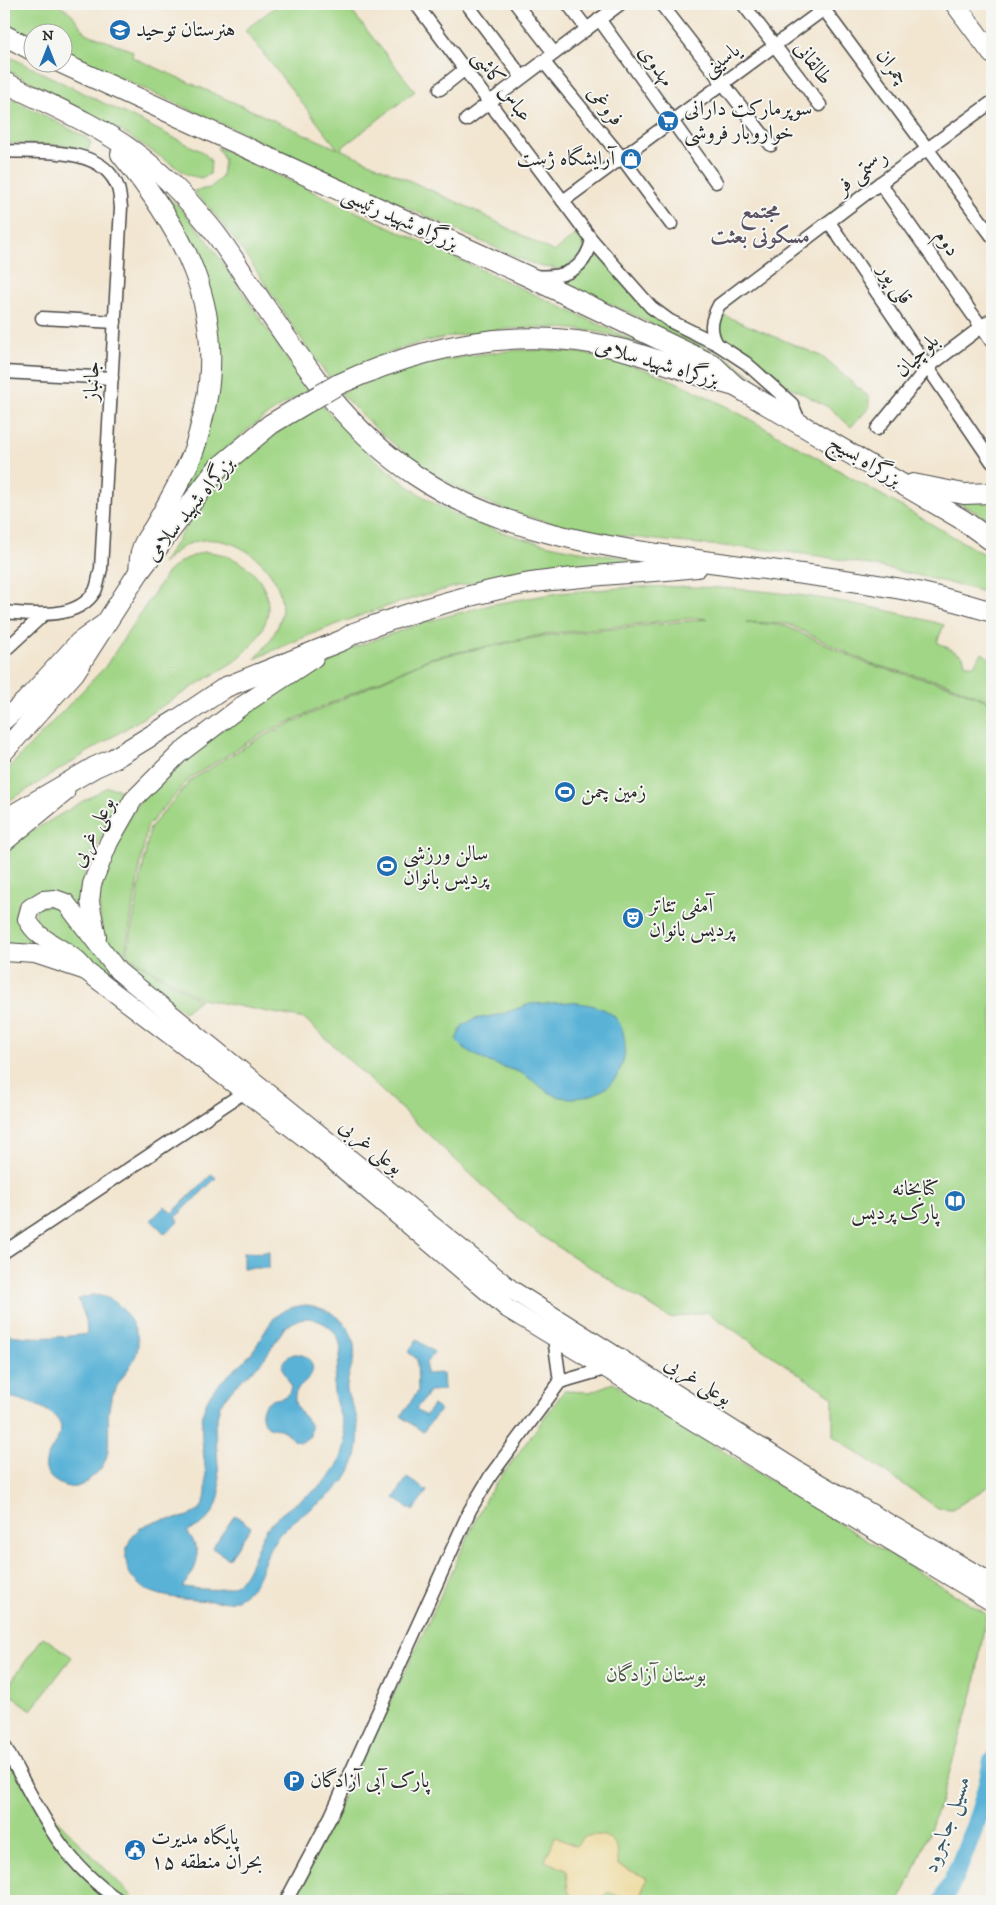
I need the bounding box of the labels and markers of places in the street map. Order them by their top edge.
place label: هنرستان توحید [136,17,235,43]
school or university icon: هنرستان توحید [108,18,132,42]
place label: سوپرمارکت دارانی خواروبار فروشی [684,96,812,147]
supermarket icon: سوپرمارکت دارانی خواروبار فروشی [656,109,680,133]
place label: آرایشگاه ژست [516,145,617,172]
shop icon: آرایشگاه ژست [619,147,643,171]
place label: زمین چمن [581,779,646,805]
sports icon: زمین چمن [553,780,577,804]
place label: سالن ورزشی پردیس بانوان [403,841,491,891]
sports icon: سالن ورزشی پردیس بانوان [375,854,399,878]
place label: آمفی تئاتر پردیس بانوان [647,892,737,943]
theatre icon: آمفی تئاتر پردیس بانوان [621,906,645,930]
place label: کتابخانه پارک پردیس [851,1176,940,1227]
library icon: کتابخانه پارک پردیس [943,1189,967,1213]
place label: پارک آبی آزادگان [310,1767,430,1795]
parking icon: پارک آبی آزادگان [282,1769,306,1793]
place label: پایگاه مدیرت بحران منطقه ۱۵ [151,1824,263,1875]
public building icon: پایگاه مدیرت بحران منطقه ۱۵ [123,1838,147,1862]

